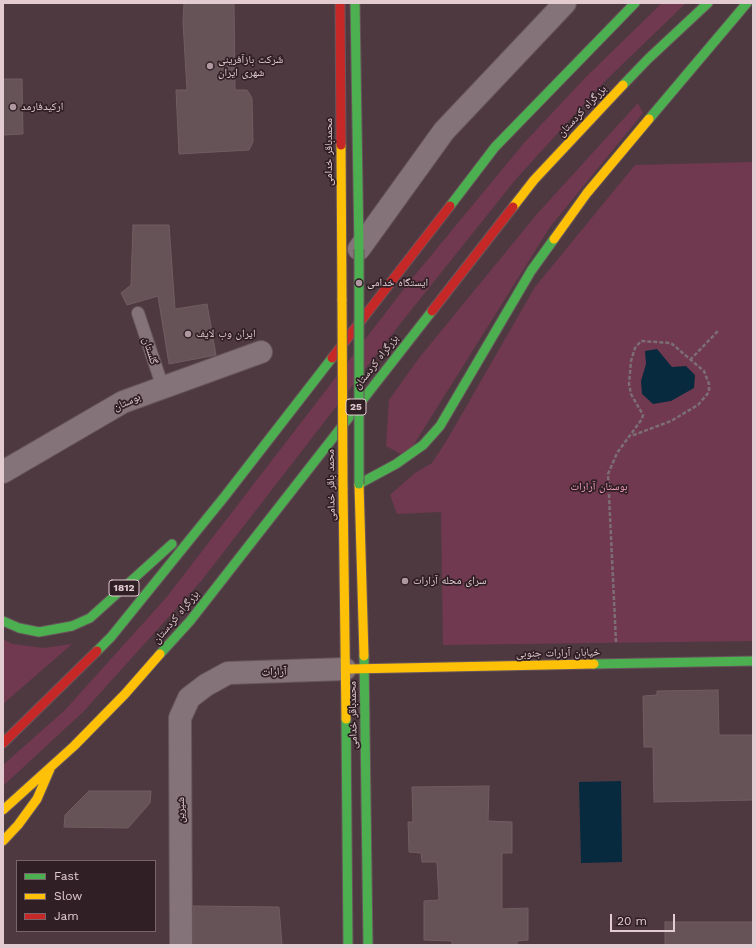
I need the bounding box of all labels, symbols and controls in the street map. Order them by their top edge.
place label: شَرکت بازآفرینی شهری ایران [218,53,283,79]
marker: شَرکت بازآفرینی شهری ایران [205,61,215,71]
street label: بزرگراه کردستان [555,83,609,139]
place label: ارکیدفارمد [21,100,63,114]
marker: ارکیدفارمد [8,102,18,112]
street label: محمدباقر خدامی [322,118,336,186]
place label: ایستگاه خدامی [367,276,428,290]
marker: ایستگاه خدامی [354,278,364,288]
place label: ایران وب لایف [196,327,255,341]
marker: ایران وب لایف [183,329,193,339]
street label: بزرگراه کردستان [351,332,401,392]
street label: گلستان [139,336,161,366]
street label: بوستان [111,390,143,414]
road number: 25 [346,399,366,415]
street label: محمد باقر خدامی [324,449,338,521]
park label: بوستان آرارات [570,480,628,494]
place label: سرای محله آرارات [413,574,486,588]
marker: سرای محله آرارات [400,576,410,586]
road number: 1812 [109,580,139,596]
street label: بزرگراه کردستان [150,588,202,646]
street label: خیابان آرارات جنوبی [516,646,600,660]
street label: آرارات [261,665,287,679]
street label: محمدباقر خدامی [346,681,360,749]
street label: شیرین [174,797,188,823]
legend [16,860,156,932]
text: Fast [54,869,79,883]
text: Slow [54,889,82,903]
scale bar [612,906,677,932]
text: Jam [54,909,79,923]
text: 20 m [617,914,647,928]

